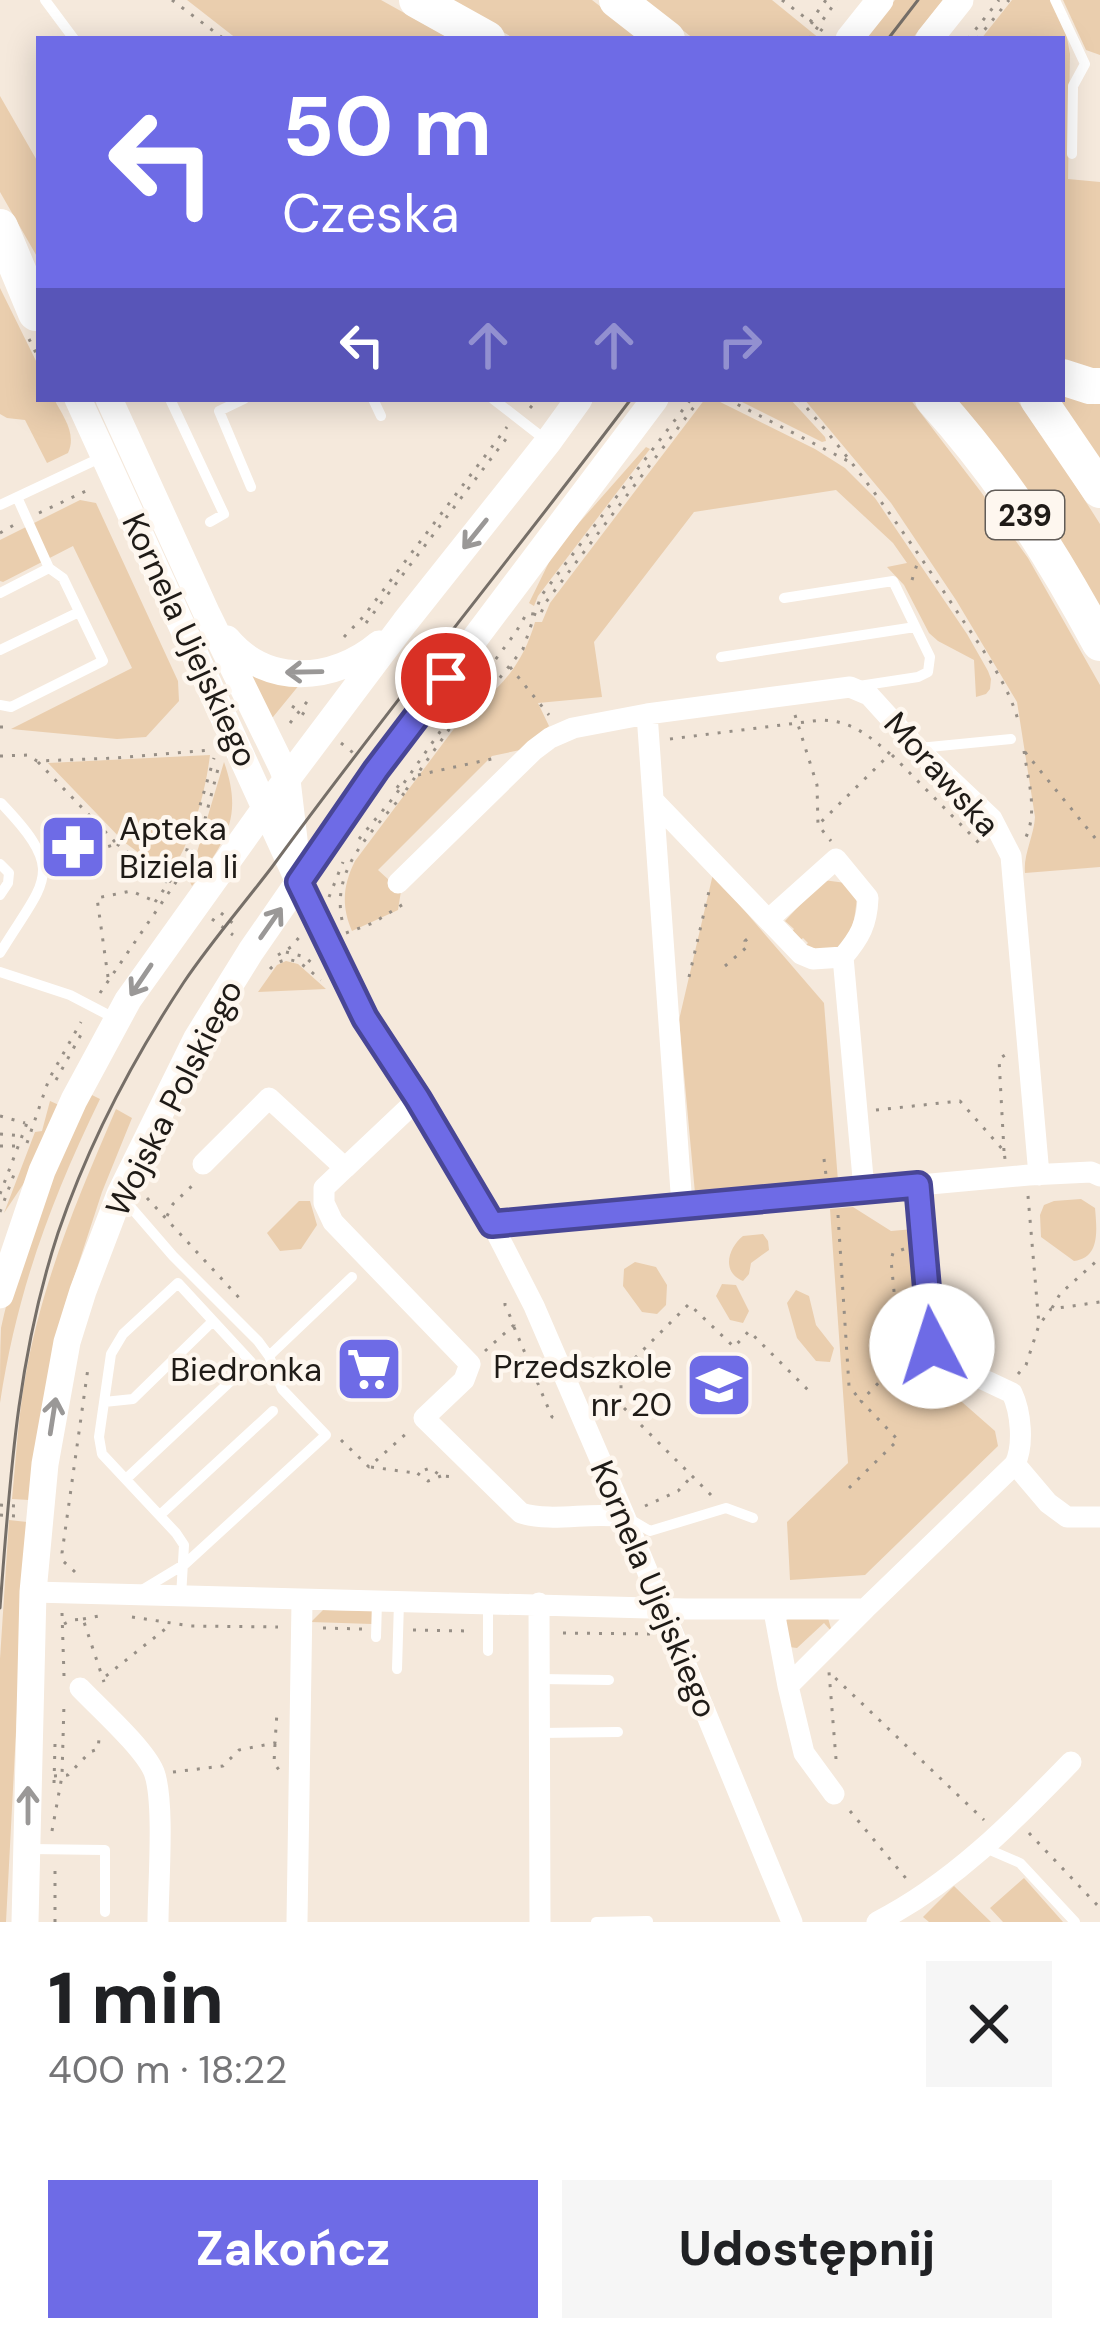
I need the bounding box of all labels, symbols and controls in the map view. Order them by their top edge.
text: 50 m [282,72,492,181]
icon: left [84,84,240,240]
text: Czeska [282,178,460,249]
icon: left [329,312,395,378]
icon: ahead [455,312,521,378]
icon: ahead [581,312,647,378]
icon: right [707,312,773,378]
road number: 239 [986,491,1064,539]
street label: Kornela Ujejskiego [112,506,268,774]
one-way arrow [463,517,489,549]
pin [395,627,497,729]
icon: arrive [413,645,479,711]
one-way arrow [286,661,325,684]
street label: Morawska [875,703,1009,845]
place label: Apteka Biziela Ii [119,807,238,888]
pharmacy icon: Apteka Biziela Ii [38,812,108,882]
one-way arrow [258,907,283,940]
one-way arrow [129,962,154,996]
street label: Wojska Polskiego [96,972,252,1224]
position arrow [869,1283,995,1409]
supermarket icon: Biedronka [334,1334,404,1404]
place label: Przedszkole nr 20 [493,1345,672,1426]
place label: Biedronka [170,1348,322,1391]
school or university icon: Przedszkole nr 20 [684,1350,754,1420]
one-way arrow [42,1398,65,1437]
street label: Kornela Ujejskiego [580,1454,728,1724]
one-way arrow [17,1786,39,1825]
text: 1 min [48,1952,224,2045]
button: close [926,1961,1052,2087]
text: 400 m · 18:22 [48,2044,287,2095]
button: Zakończ [48,2180,538,2318]
button: Udostępnij [562,2180,1052,2318]

